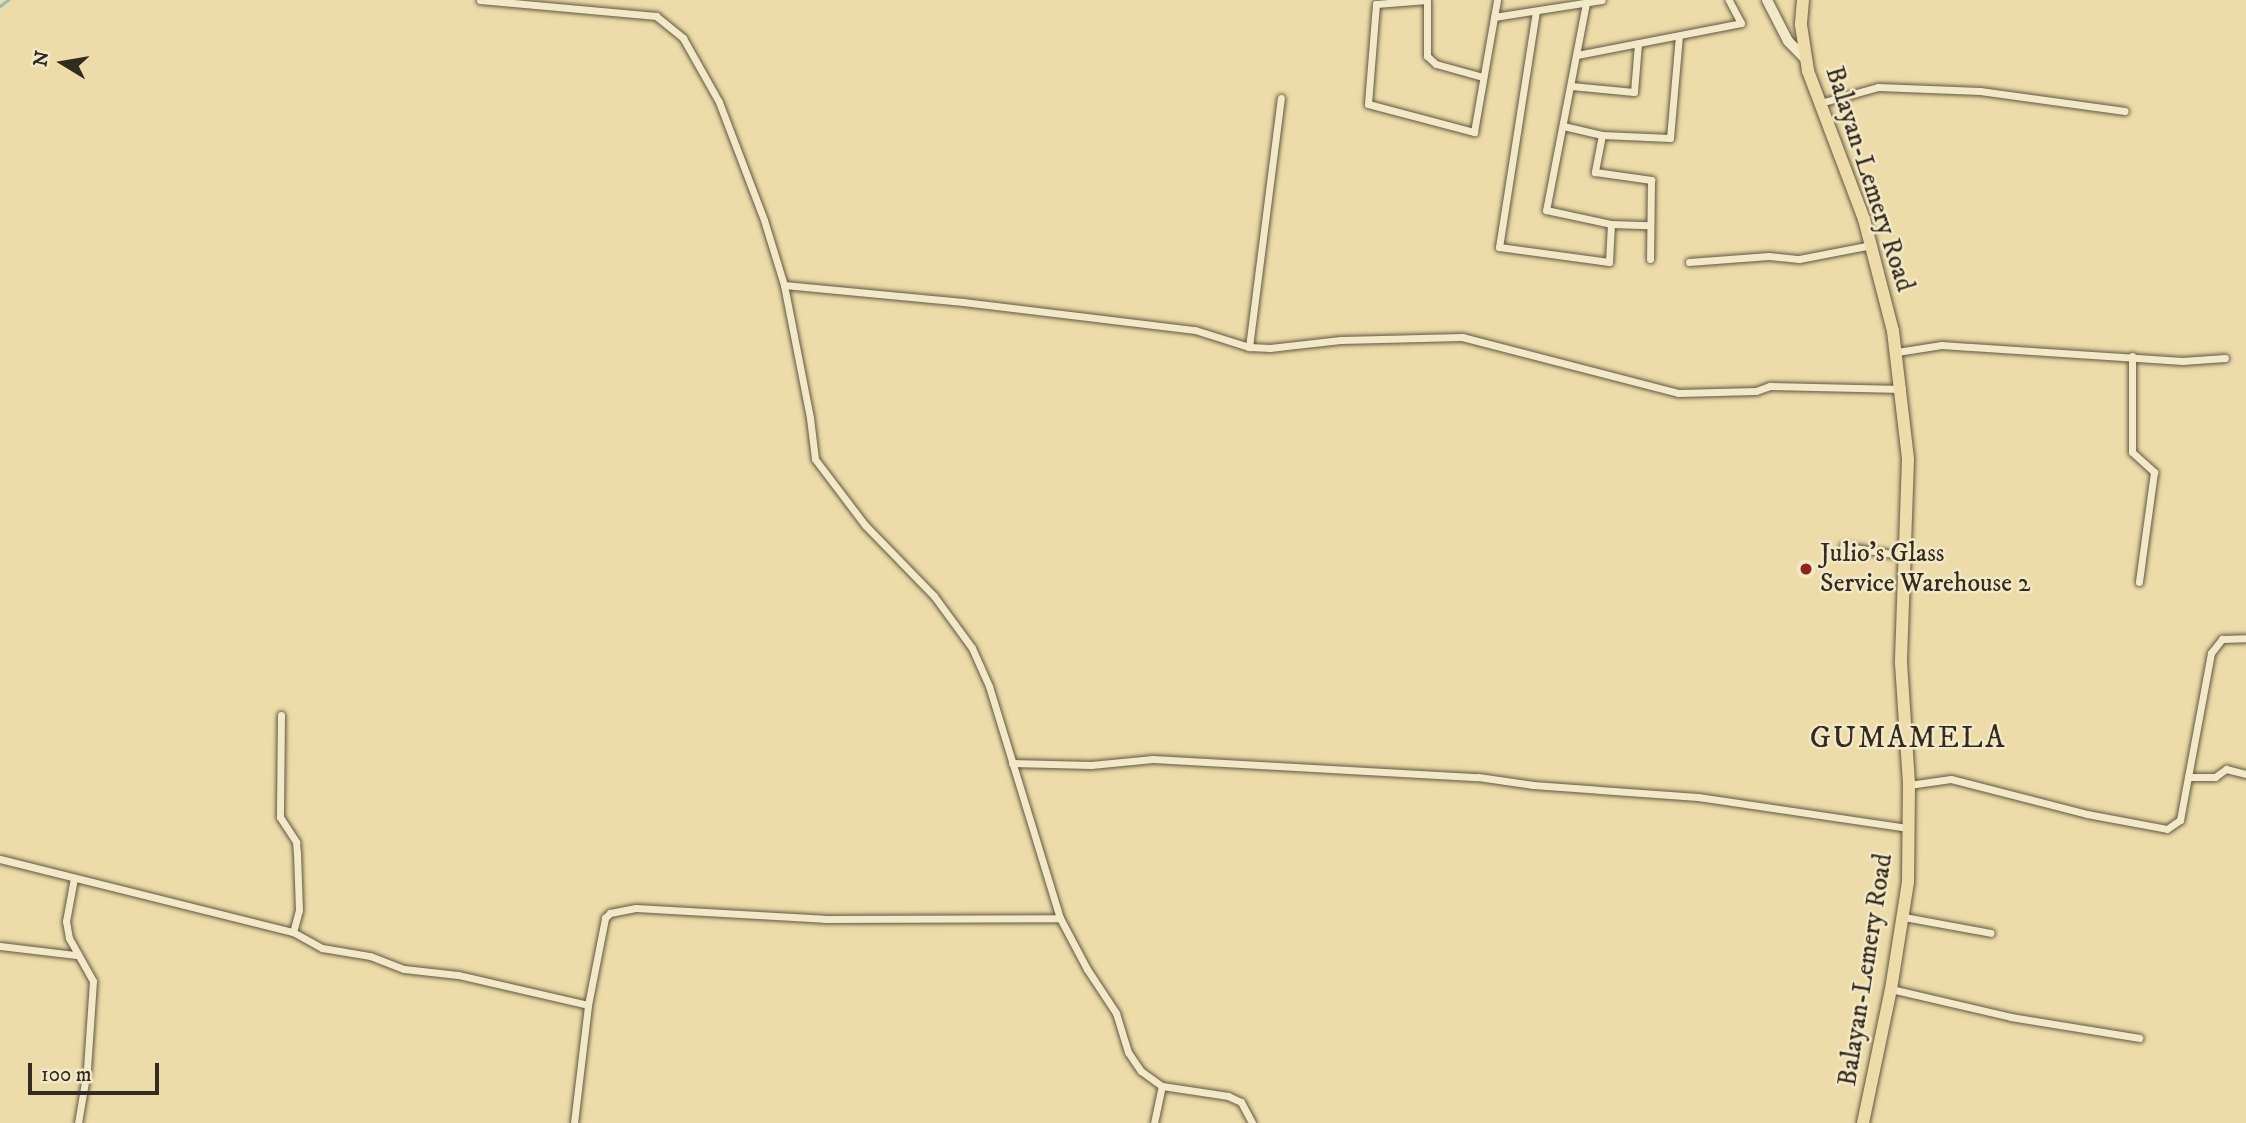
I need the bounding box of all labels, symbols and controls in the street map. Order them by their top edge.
north arrow [28,28,98,98]
text: N [29,49,55,69]
street label: Balayan-Lemery Road [1818,62,1920,296]
place label: Julio's Glass Service Warehouse 2 [1820,538,2030,600]
marker: Julio's Glass Service Warehouse 2 [1798,561,1814,577]
district label: GUMAMELA [1811,721,2005,757]
street label: Balayan-Lemery Road [1832,852,1900,1088]
scale bar [32,1050,163,1094]
text: 100 m [41,1062,92,1088]

